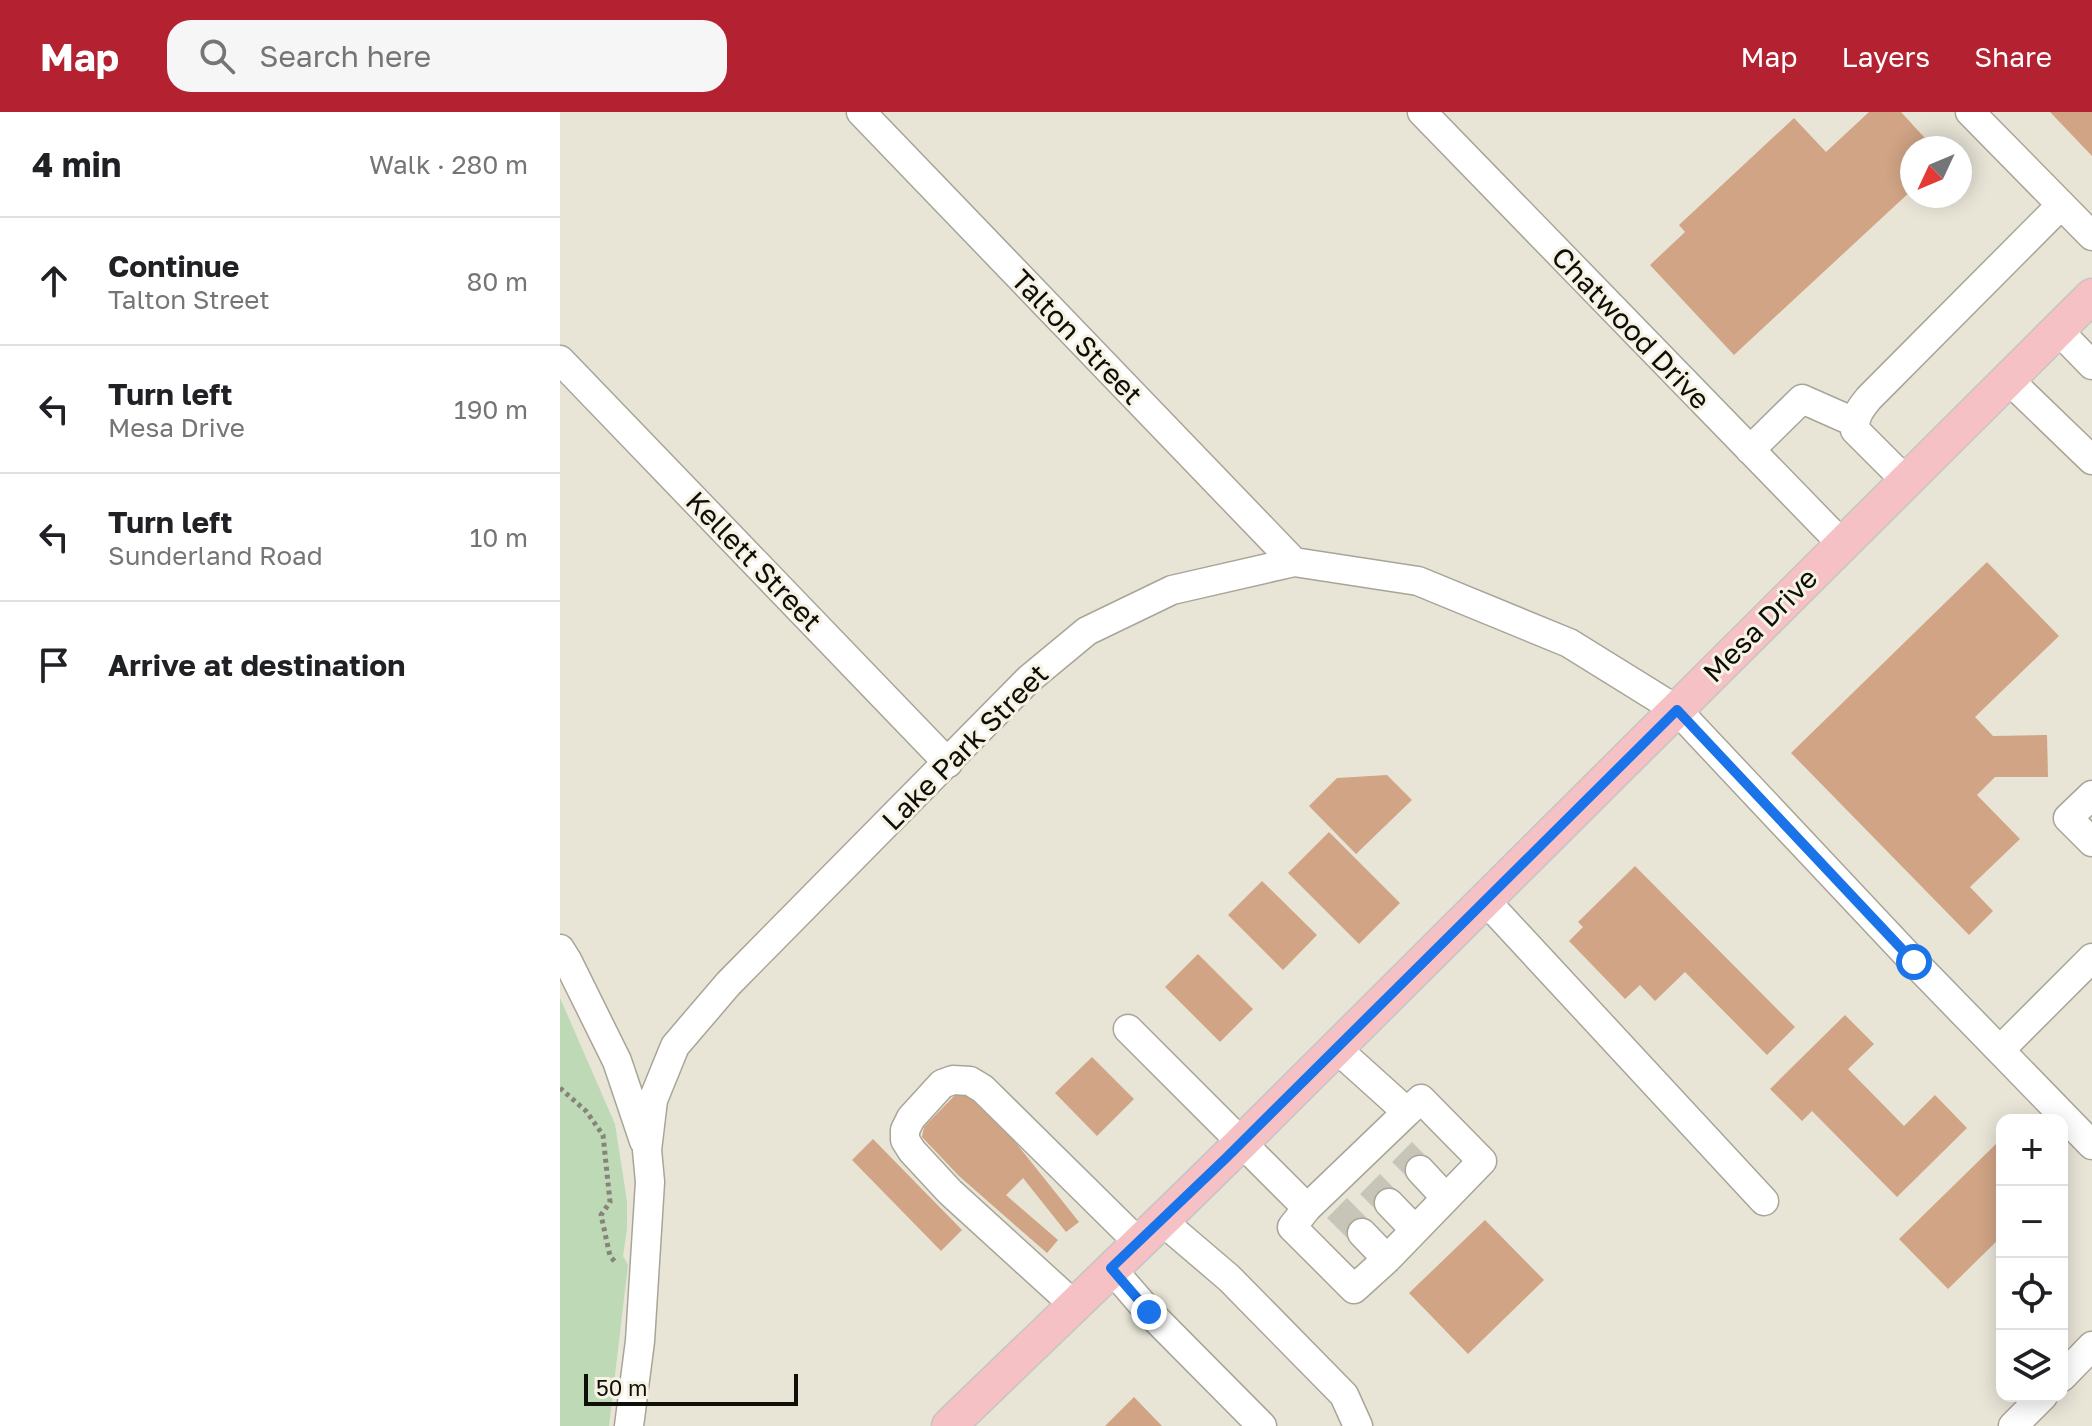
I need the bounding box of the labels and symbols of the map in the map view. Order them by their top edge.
north arrow [1900,136,1972,208]
street label: Chatwood Drive [1546,240,1717,416]
street label: Talton Street [1005,263,1150,411]
street label: Kellett Street [680,484,829,637]
street label: Mesa Drive [1696,561,1823,688]
street label: Lake Park Street [875,657,1054,836]
route start [1896,944,1932,980]
route end [1131,1294,1167,1330]
scale bar [584,1370,798,1406]

